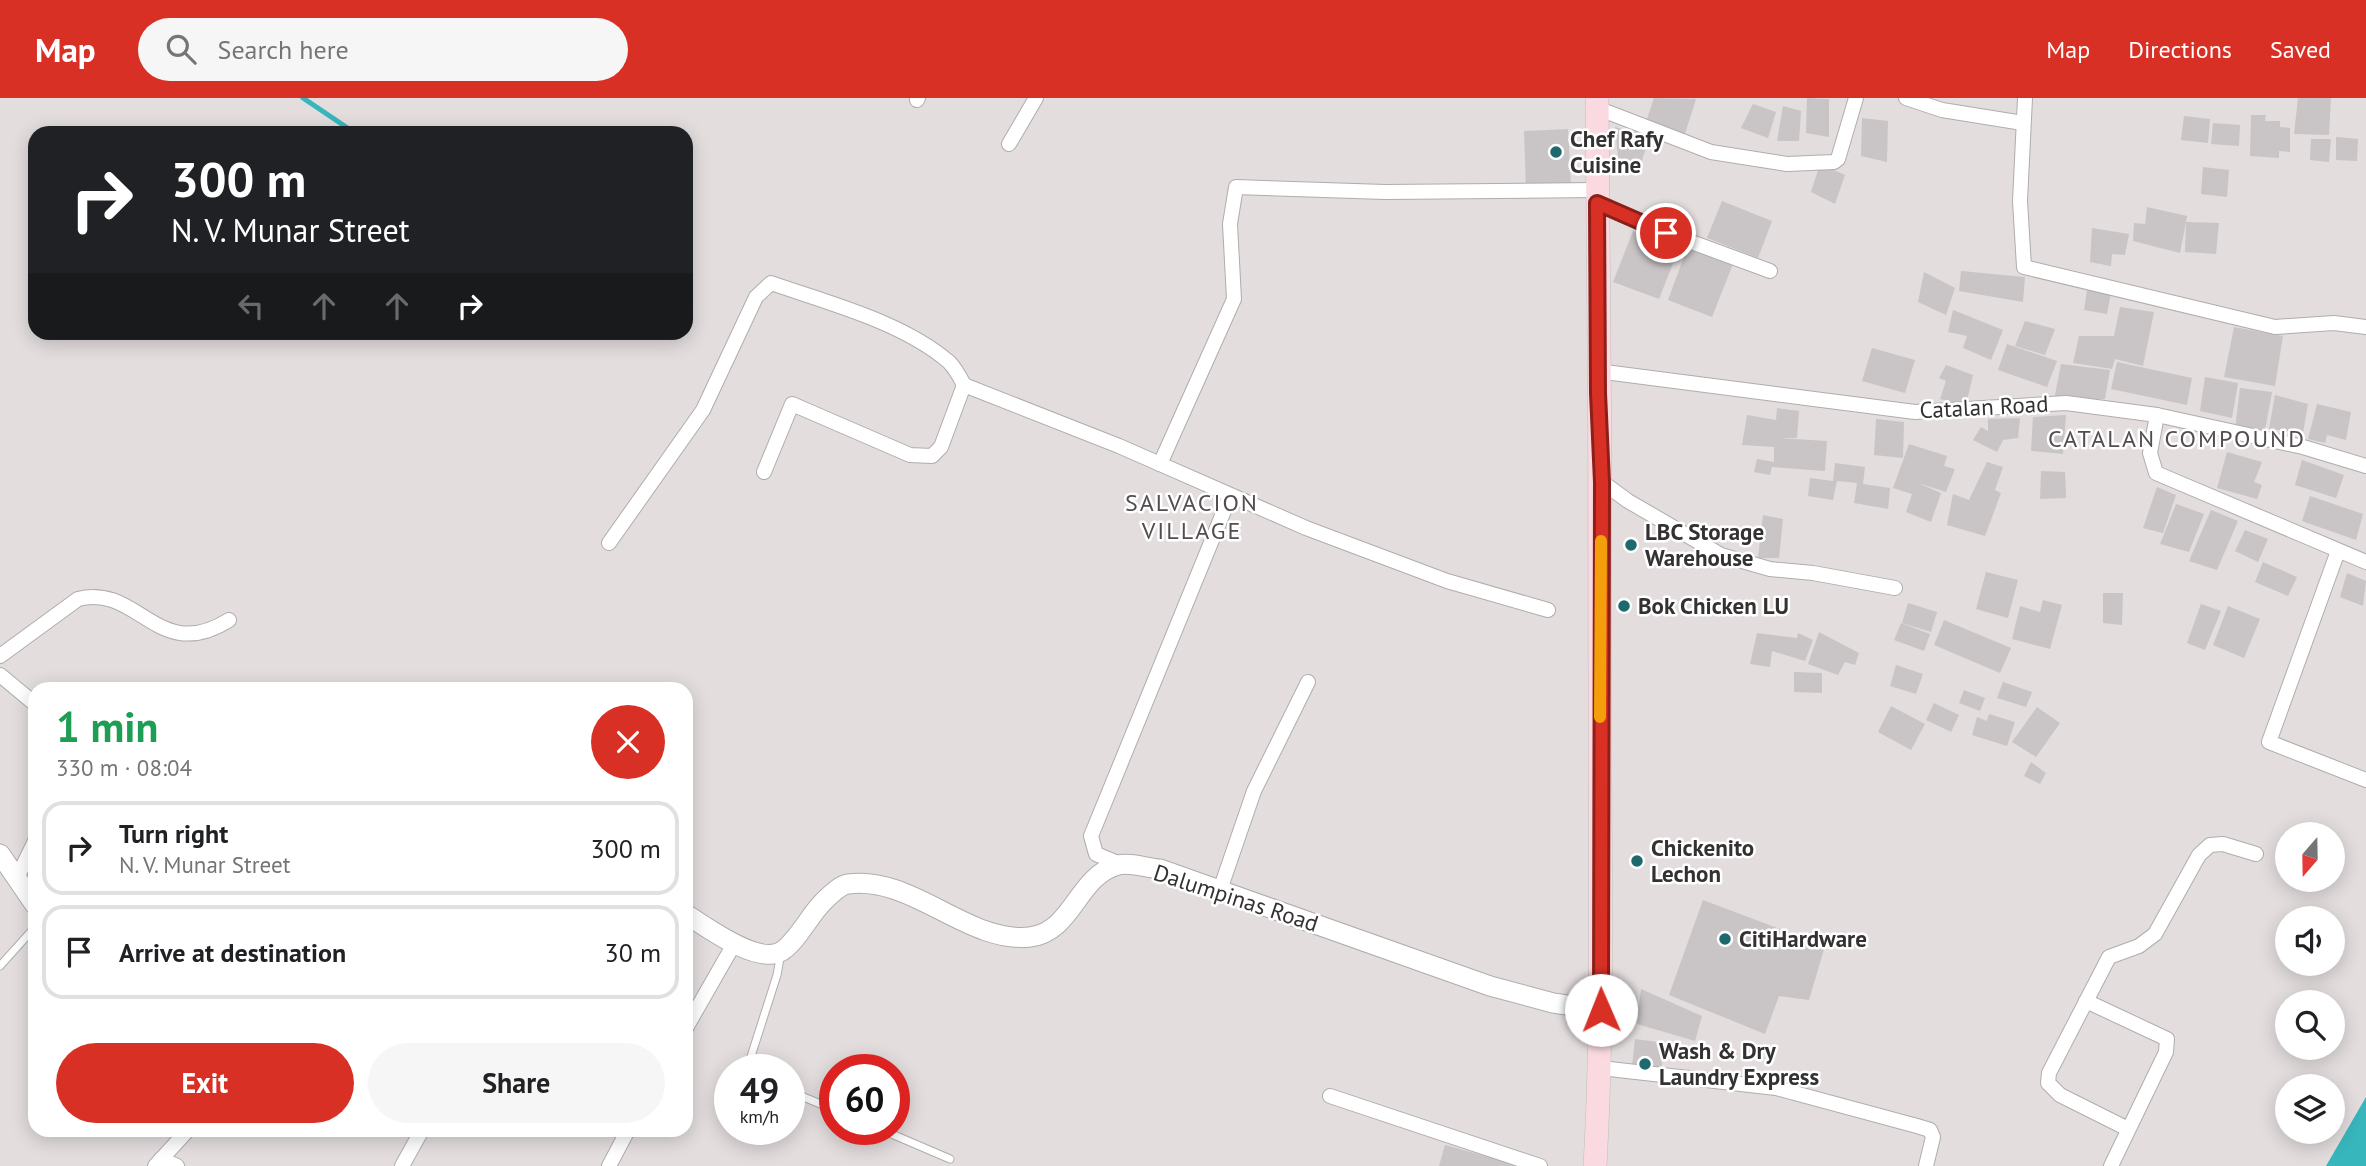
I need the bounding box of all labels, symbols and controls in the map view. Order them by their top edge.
search box [138,18,628,81]
text: Map [35,28,96,71]
icon: search [162,30,200,68]
text: Search here [218,33,349,66]
text: Map [2046,34,2090,65]
text: Directions [2128,34,2232,65]
text: Saved [2270,34,2331,65]
place label: Chef Rafy Cuisine [1570,124,1665,179]
marker: Chef Rafy Cuisine [1548,144,1564,160]
text: 300 m [171,147,306,211]
icon: right [56,154,147,245]
pin [1636,203,1696,263]
text: N. V. Munar Street [171,209,410,251]
icon: arrive [1647,214,1685,252]
icon: left [232,287,270,325]
icon: ahead [305,287,343,325]
icon: ahead [378,287,416,325]
icon: right [451,287,489,325]
street label: Catalan Road [1919,389,2049,424]
district label: CATALAN COMPOUND [2048,423,2306,454]
district label: SALVACION VILLAGE [1125,487,1259,546]
place label: LBC Storage Warehouse [1645,517,1764,572]
marker: LBC Storage Warehouse [1623,537,1639,553]
place label: Bok Chicken LU [1638,591,1789,620]
marker: Bok Chicken LU [1616,598,1632,614]
text: 1 min [56,699,158,754]
button: close [591,705,665,779]
text: 330 m · 08:04 [56,753,192,782]
text: Turn right [119,817,228,850]
north arrow [2275,822,2345,892]
map controls [2275,822,2345,1144]
icon: right [60,829,98,867]
text: 300 m [590,832,661,865]
place label: Chickenito Lechon [1651,833,1754,888]
text: N. V. Munar Street [119,850,291,879]
marker: Chickenito Lechon [1629,853,1645,869]
street label: Dalumpinas Road [1150,857,1322,938]
button: sound [2275,906,2345,976]
place label: CitiHardware [1739,924,1867,953]
marker: CitiHardware [1717,931,1733,947]
icon: arrive [60,933,98,971]
text: Arrive at destination [119,936,346,969]
text: 30 m [605,936,661,969]
position arrow [1564,973,1638,1047]
button: search [2275,990,2345,1060]
place label: Wash & Dry Laundry Express [1659,1036,1820,1091]
button: Exit [56,1043,354,1123]
button: Share [368,1043,665,1123]
speed limit sign: 60 [819,1054,910,1145]
marker: Wash & Dry Laundry Express [1637,1056,1653,1072]
text: 49 [740,1067,779,1113]
button: layers [2275,1074,2345,1144]
text: km/h [740,1105,779,1128]

